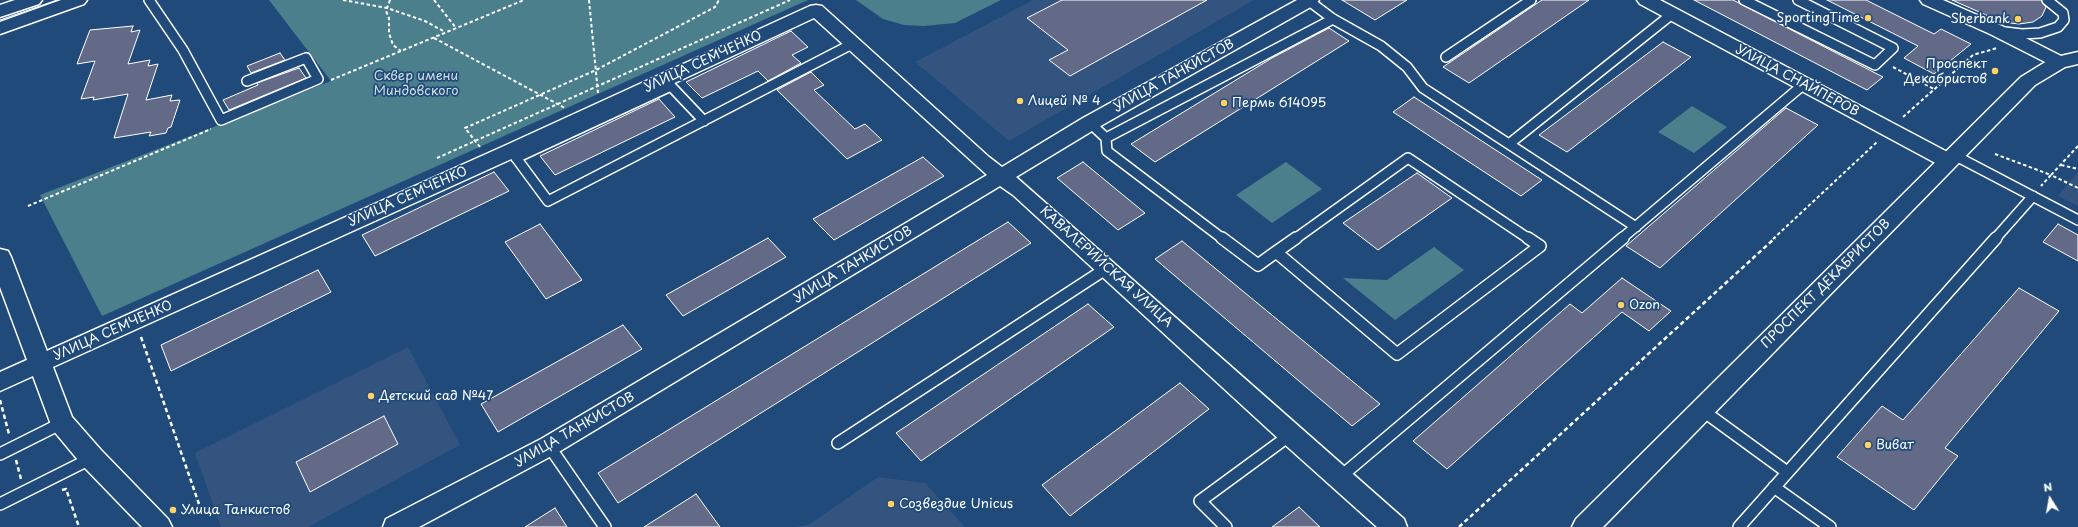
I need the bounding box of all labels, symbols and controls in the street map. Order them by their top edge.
place label: SportingTime [1777,10,1860,26]
place label: Sberbank [1950,11,2010,27]
marker: SportingTime [1863,13,1873,23]
marker: Sberbank [2013,14,2023,24]
street label: УЛИЦА СЕМЧЕНКО [642,28,764,96]
street label: УЛИЦА ТАНКИСТОВ [1111,36,1237,116]
street label: УЛИЦА СНАЙПЕРОВ [1733,42,1861,120]
place label: Проспект Декабристов [1904,56,1987,87]
marker: Проспект Декабристов [1990,66,2000,76]
park label: Сквер имени Миндовского [374,68,458,99]
place label: Лицей № 4 [1028,93,1101,109]
place label: Пермь 614095 [1232,95,1326,111]
marker: Лицей № 4 [1015,96,1025,106]
marker: Пермь 614095 [1219,98,1229,108]
street label: УЛИЦА СЕМЧЕНКО [346,164,470,230]
street label: КАВАЛЕРИЙСКАЯ УЛИЦА [1036,203,1176,331]
street label: ПРОСПЕКТ ДЕКАБРИСТОВ [1758,216,1894,352]
street label: УЛИЦА ТАНКИСТОВ [791,223,915,307]
place label: Ozon [1629,297,1660,313]
street label: УЛИЦА СЕМЧЕНКО [51,298,175,364]
marker: Ozon [1616,300,1626,310]
place label: Детский сад №47 [379,388,493,404]
street label: УЛИЦА ТАНКИСТОВ [512,389,638,471]
marker: Детский сад №47 [366,391,376,401]
place label: Виват [1876,437,1914,453]
marker: Виват [1863,440,1873,450]
text: N [2042,478,2054,496]
north arrow [2030,479,2070,519]
place label: Созвездие Unicus [899,496,1013,512]
marker: Созвездие Unicus [886,499,896,509]
place label: Улица Танкистов [181,502,290,518]
marker: Улица Танкистов [168,505,178,515]

